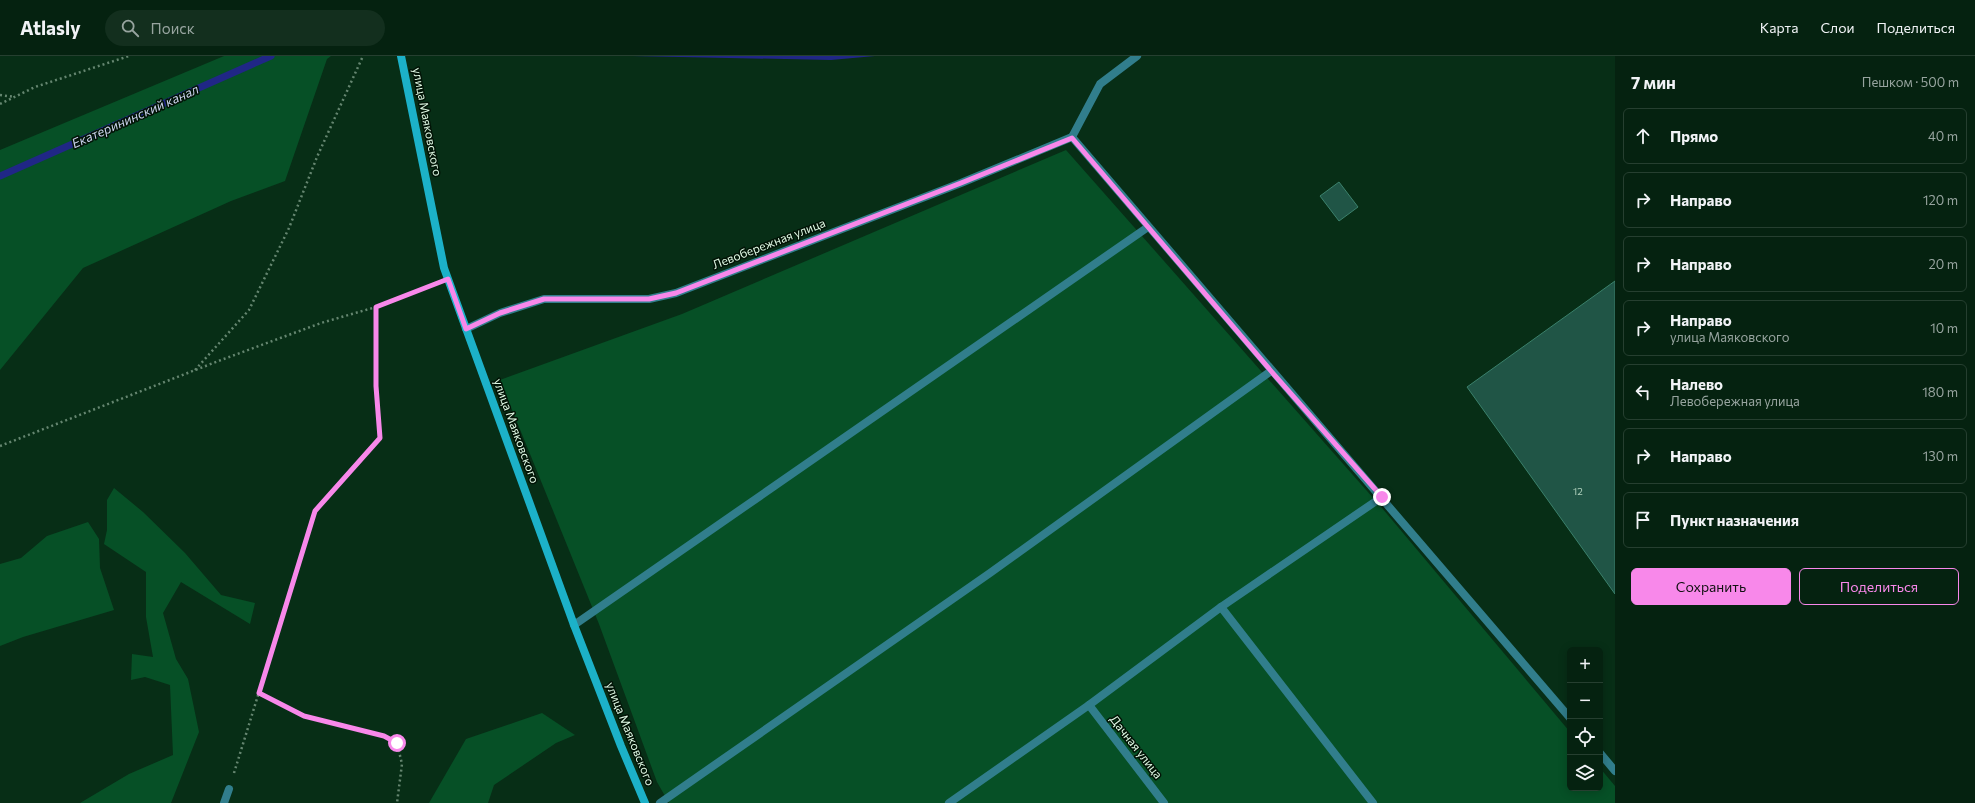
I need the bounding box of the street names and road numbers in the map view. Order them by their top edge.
street label: улица Маяковского [411,66,445,177]
street label: Левобережная улица [710,215,827,271]
street label: улица Маяковского [491,376,542,485]
street label: улица Маяковского [604,680,658,787]
street label: Дачная улица [1108,712,1166,781]

